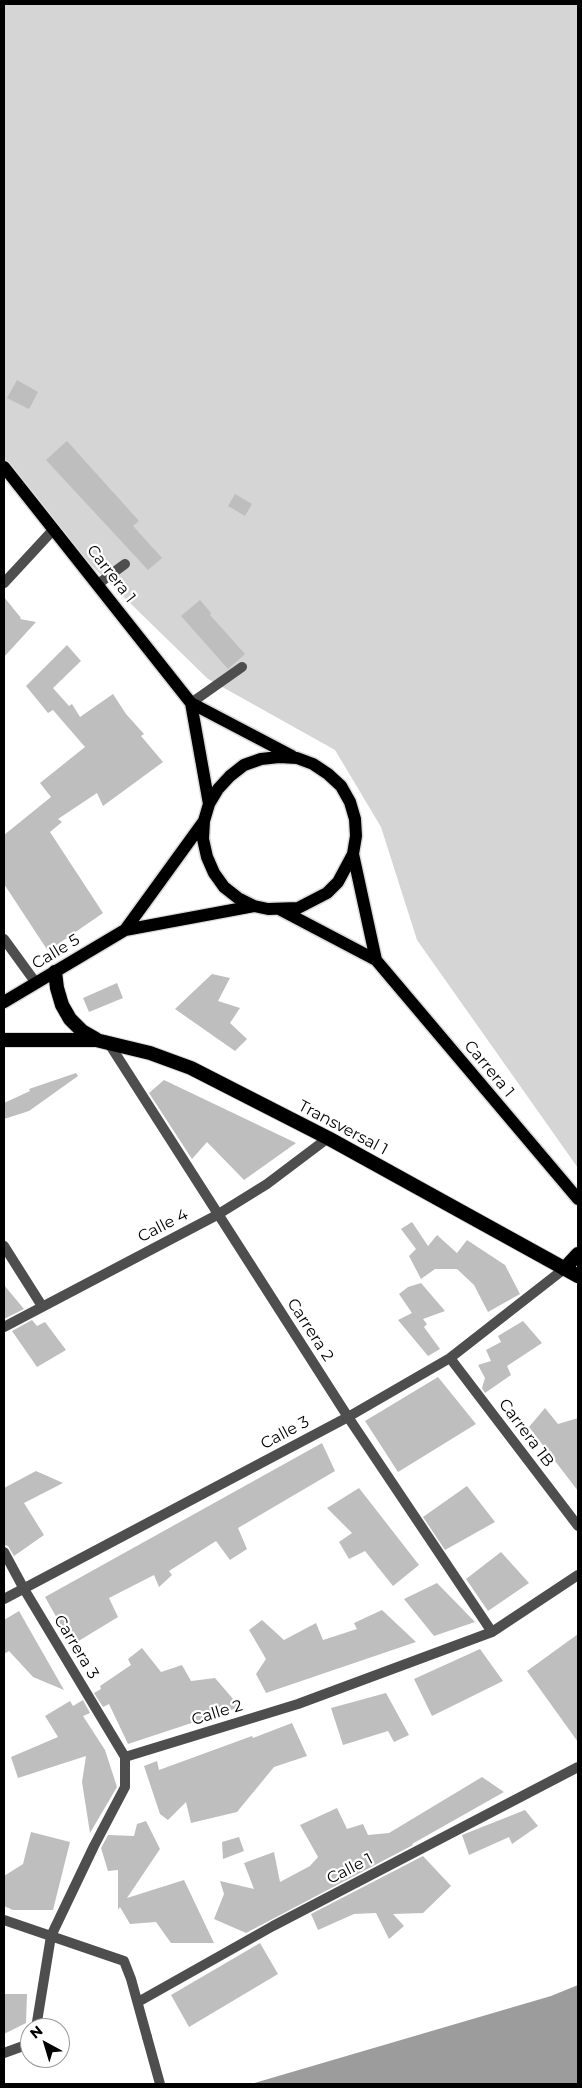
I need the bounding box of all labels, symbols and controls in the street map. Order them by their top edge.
street label: Carrera 1 [83,541,139,607]
street label: Calle 5 [29,930,83,974]
street label: Carrera 1 [460,1037,518,1101]
street label: Transversal 1 [295,1096,391,1160]
street label: Calle 4 [135,1205,191,1247]
street label: Carrera 2 [283,1295,337,1365]
street label: Carrera 1B [494,1395,558,1471]
street label: Calle 3 [257,1412,313,1454]
street label: Carrera 3 [49,1612,103,1682]
street label: Calle 2 [189,1696,245,1730]
street label: Calle 1 [324,1849,376,1889]
north arrow [20,2018,70,2068]
text: N [26,2022,46,2043]

